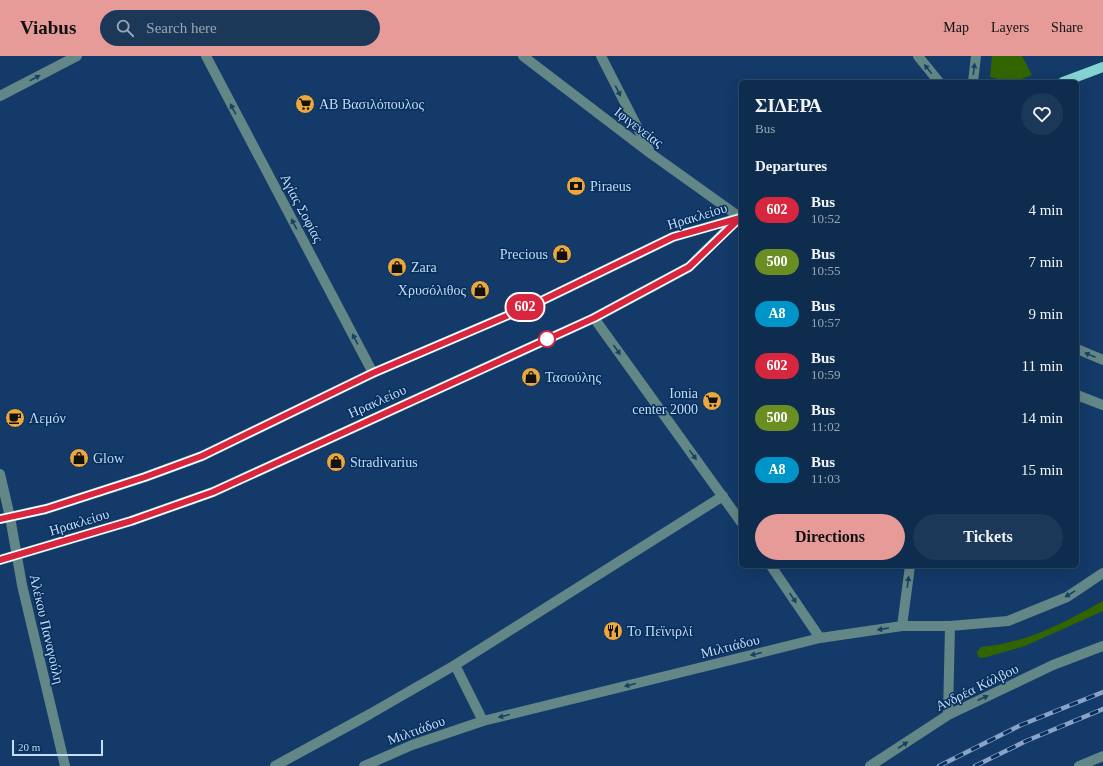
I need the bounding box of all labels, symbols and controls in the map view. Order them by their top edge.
search box [100,10,380,46]
text: Viabus [20,17,76,38]
icon: search [114,17,136,39]
text: Search here [146,20,217,36]
text: Map [943,20,969,35]
text: Layers [991,20,1029,35]
text: Share [1051,20,1083,35]
one-way arrow [971,63,977,75]
one-way arrow [924,64,933,74]
one-way arrow [29,75,40,81]
one-way arrow [615,85,622,97]
supermarket icon: ΑΒ Βασιλόπουλος [294,93,316,115]
button: heart [1021,93,1063,135]
text: ΣΙΔΕΡΑ [755,95,822,116]
place label: ΑΒ Βασιλόπουλος [319,97,425,112]
one-way arrow [230,103,237,114]
street label: Ιφιγενείας [611,104,666,151]
text: Bus [755,121,775,136]
text: Departures [755,158,827,174]
street label: Αγίας Σοφίας [277,171,326,245]
bank icon: Piraeus [565,175,587,197]
place label: Piraeus [590,179,631,194]
text: Bus [811,194,835,210]
street label: Ηρακλείου [665,200,729,233]
text: 602 [767,202,788,217]
text: 4 min [1028,202,1063,218]
text: 10:52 [811,211,841,226]
one-way arrow [291,218,297,229]
shop icon: Precious [551,243,573,265]
text: Bus [811,246,835,262]
place label: Precious [500,247,548,262]
text: 500 [767,254,788,269]
text: 7 min [1028,254,1063,270]
shop icon: Zara [386,256,408,278]
place label: Zara [411,260,437,275]
text: 10:55 [811,263,841,278]
shop icon: Χρυσόλιθος [469,279,491,301]
place label: Χρυσόλιθος [398,283,466,298]
line badge: 602 [502,294,548,320]
text: Bus [811,298,835,314]
text: 602 [515,299,536,314]
text: A8 [768,306,786,321]
text: 9 min [1028,306,1063,322]
text: 10:57 [811,315,841,330]
unlabelled marker [538,330,556,348]
one-way arrow [352,333,358,344]
one-way arrow [613,345,621,355]
text: Bus [811,350,835,366]
one-way arrow [1084,351,1096,358]
text: 602 [767,358,788,373]
text: 11 min [1021,358,1063,374]
shop icon: Τασούλης [520,366,542,388]
text: 10:59 [811,367,841,382]
place label: Τασούλης [545,370,601,385]
street label: Ηρακλείου [346,382,409,421]
place label: Ionia center 2000 [632,386,699,417]
supermarket icon: Ionia center 2000 [701,390,723,412]
text: Bus [811,402,835,418]
cafe icon: Λεμόν [4,407,26,429]
text: 500 [767,410,788,425]
text: 14 min [1021,410,1063,426]
place label: Λεμόν [29,411,66,426]
text: 11:02 [811,419,840,434]
shop icon: Glow [68,447,90,469]
one-way arrow [689,450,698,461]
place label: Glow [93,451,125,466]
shop icon: Stradivarius [325,451,347,473]
text: Bus [811,454,835,470]
place label: Stradivarius [350,455,418,470]
text: A8 [768,462,786,477]
text: 15 min [1021,462,1063,478]
text: 11:03 [811,471,840,486]
street label: Ηρακλείου [47,506,111,539]
button: Directions [755,514,905,560]
button: Tickets [913,514,1063,560]
street label: Αλέκου Παναγούλη [27,573,66,685]
one-way arrow [905,576,911,588]
one-way arrow [1065,590,1075,598]
one-way arrow [789,593,797,603]
restaurant icon: Το Πεϊνιρλί [602,620,624,642]
place label: Το Πεϊνιρλί [627,624,693,639]
one-way arrow [877,626,889,632]
street label: Μιλτιάδου [699,632,761,661]
one-way arrow [750,651,762,657]
street label: Ανδρέα Κάλβου [933,661,1021,714]
one-way arrow [624,682,636,688]
one-way arrow [977,695,988,701]
street label: Μιλτιάδου [385,713,447,748]
one-way arrow [497,714,510,720]
scale bar [12,738,103,757]
text: 20 m [18,741,40,753]
one-way arrow [897,741,908,748]

